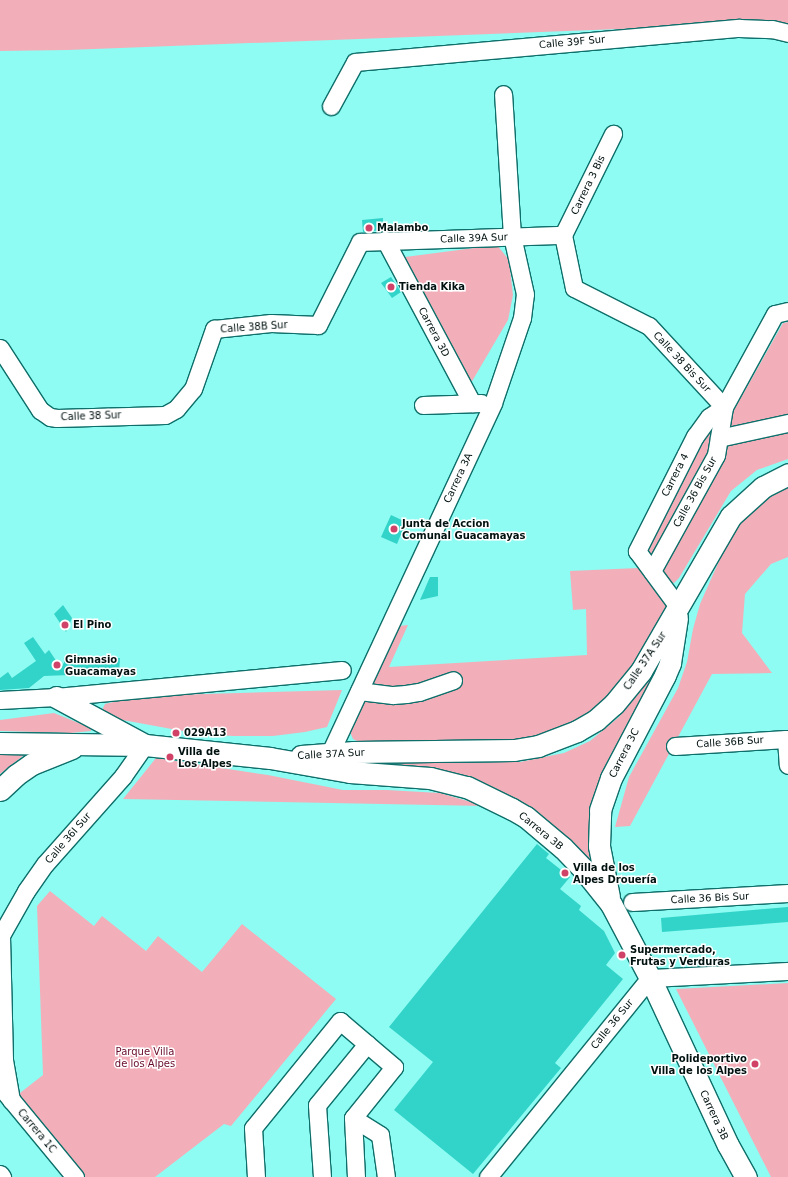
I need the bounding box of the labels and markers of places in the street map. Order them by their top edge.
place label: Malambo [377,222,428,234]
marker: Malambo [364,223,374,233]
place label: Tienda Kika [399,281,465,293]
marker: Tienda Kika [386,282,396,292]
place label: Junta de Accion Comunal Guacamayas [402,517,525,540]
marker: Junta de Accion Comunal Guacamayas [389,524,399,534]
place label: El Pino [73,619,111,631]
marker: El Pino [60,620,70,630]
place label: Gimnasio Guacamayas [65,653,136,676]
marker: Gimnasio Guacamayas [52,660,62,670]
place label: 029A13 [184,727,227,739]
marker: 029A13 [171,728,181,738]
place label: Villa de Los Alpes [178,745,232,768]
marker: Villa de Los Alpes [165,752,175,762]
place label: Villa de los Alpes Drouería [573,861,657,884]
marker: Villa de los Alpes Drouería [560,868,570,878]
place label: Supermercado, Frutas y Verduras [630,943,730,966]
marker: Supermercado, Frutas y Verduras [617,950,627,960]
place label: Polideportivo Villa de los Alpes [651,1052,747,1076]
marker: Polideportivo Villa de los Alpes [750,1059,760,1069]

